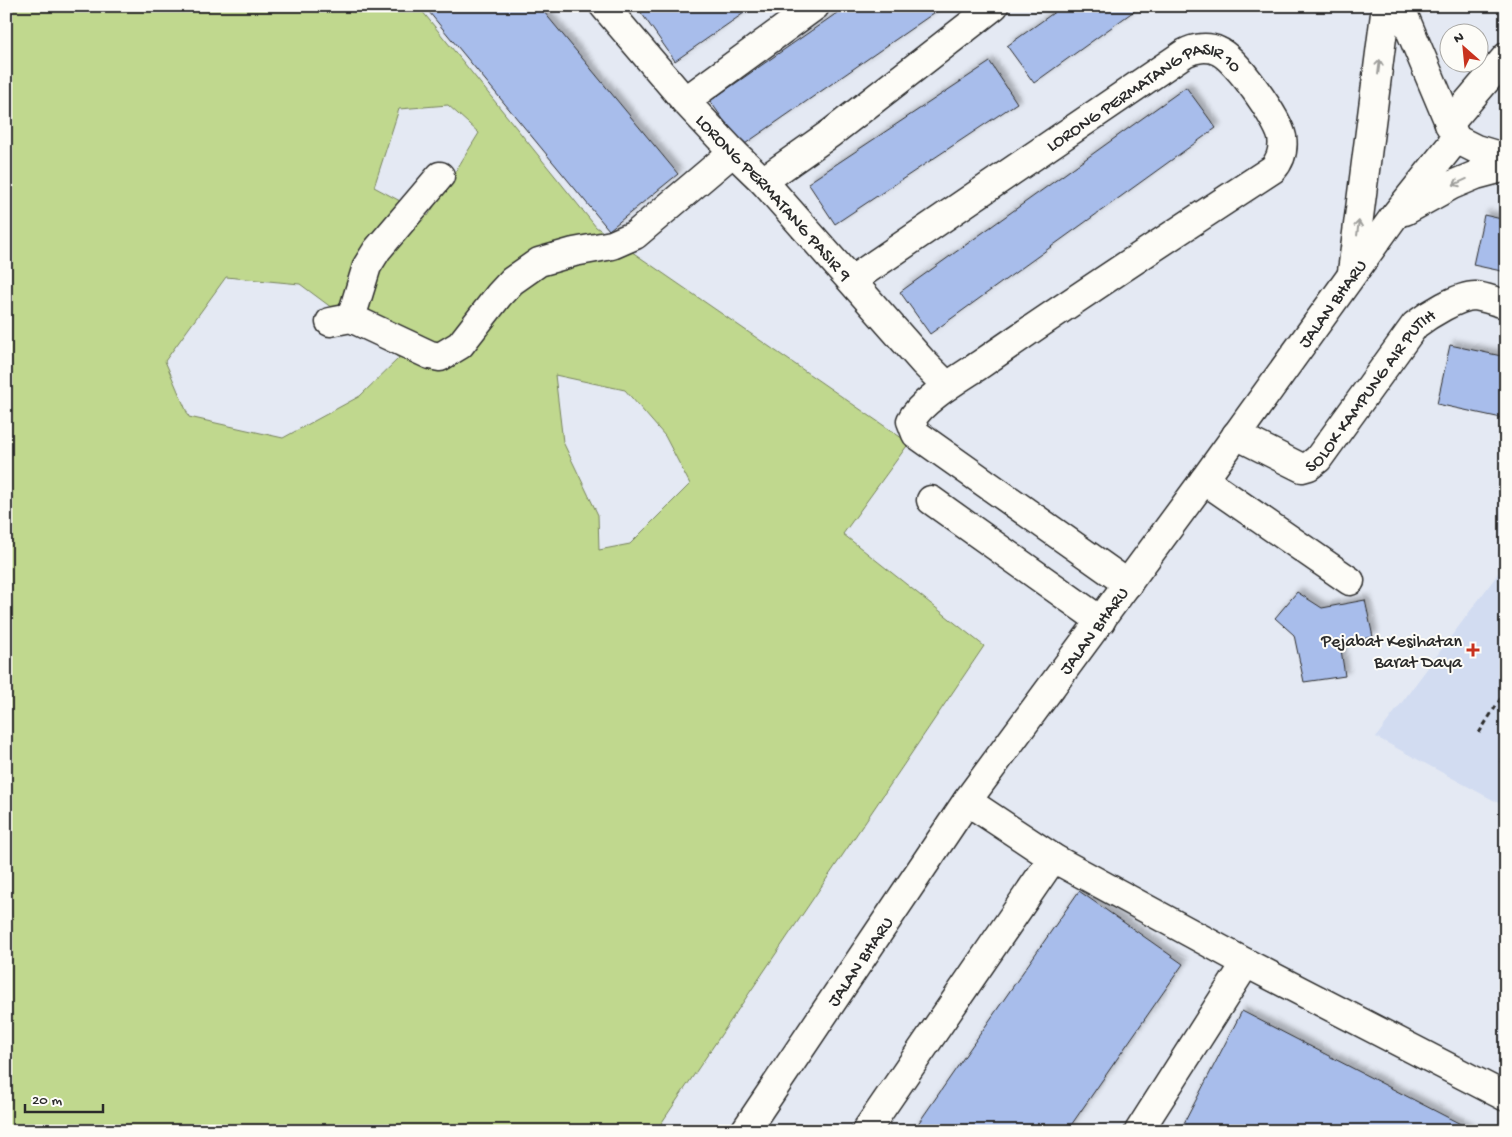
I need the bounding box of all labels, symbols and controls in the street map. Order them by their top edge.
north arrow [1440,22,1490,72]
text: N [1451,29,1467,48]
street label: LORONG PERMATANG PASIR 10 [1043,40,1245,157]
one-way arrow [1374,59,1384,75]
street label: LORONG PERMATANG PASIR 9 [690,111,855,286]
one-way arrow [1453,178,1468,187]
one-way arrow [1353,220,1363,236]
street label: JALAN BHARU [1295,256,1372,353]
street label: SOLOK KAMPUNG AIR PUTIH [1302,305,1441,478]
street label: JALAN BHARU [1056,584,1134,680]
place label: Pejabat Kesihatan Barat Daya [1320,632,1463,674]
marker: Pejabat Kesihatan Barat Daya [1466,643,1480,657]
street label: JALAN BHARU [824,914,899,1011]
scale bar [25,1082,102,1114]
text: 20 m [32,1092,62,1110]

